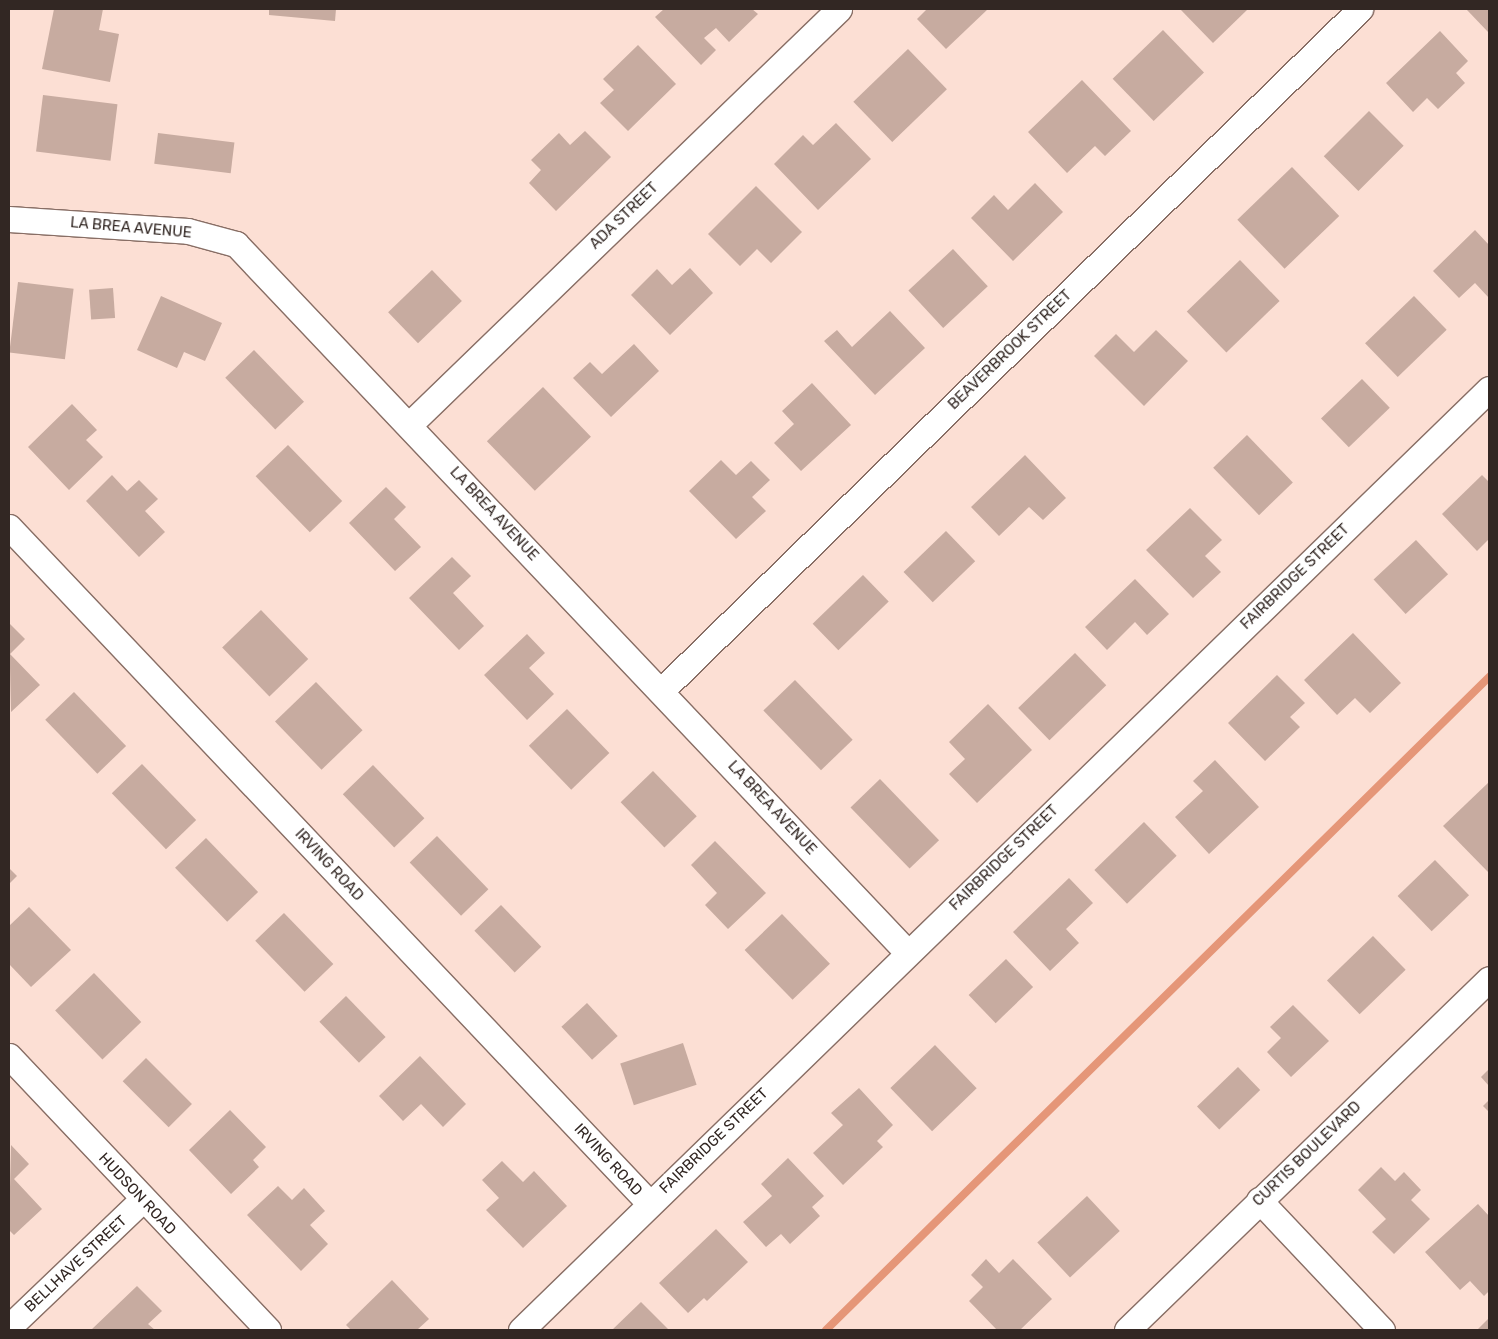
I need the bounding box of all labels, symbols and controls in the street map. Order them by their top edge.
street label: ADA STREET [586,179,662,253]
street label: LA BREA AVENUE [69,214,193,242]
street label: BEAVERBROOK STREET [945,286,1075,414]
street label: LA BREA AVENUE [445,463,543,565]
street label: FAIRBRIDGE STREET [1237,521,1353,633]
street label: LA BREA AVENUE [723,757,821,859]
street label: FAIRBRIDGE STREET [946,802,1062,914]
street label: IRVING ROAD [291,825,367,905]
street label: FAIRBRIDGE STREET [656,1085,772,1197]
street label: CURTIS BOULEVARD [1249,1098,1365,1210]
street label: IRVING ROAD [570,1120,646,1200]
street label: HUDSON ROAD [95,1149,179,1239]
street label: BELLHAVE STREET [21,1212,131,1316]

